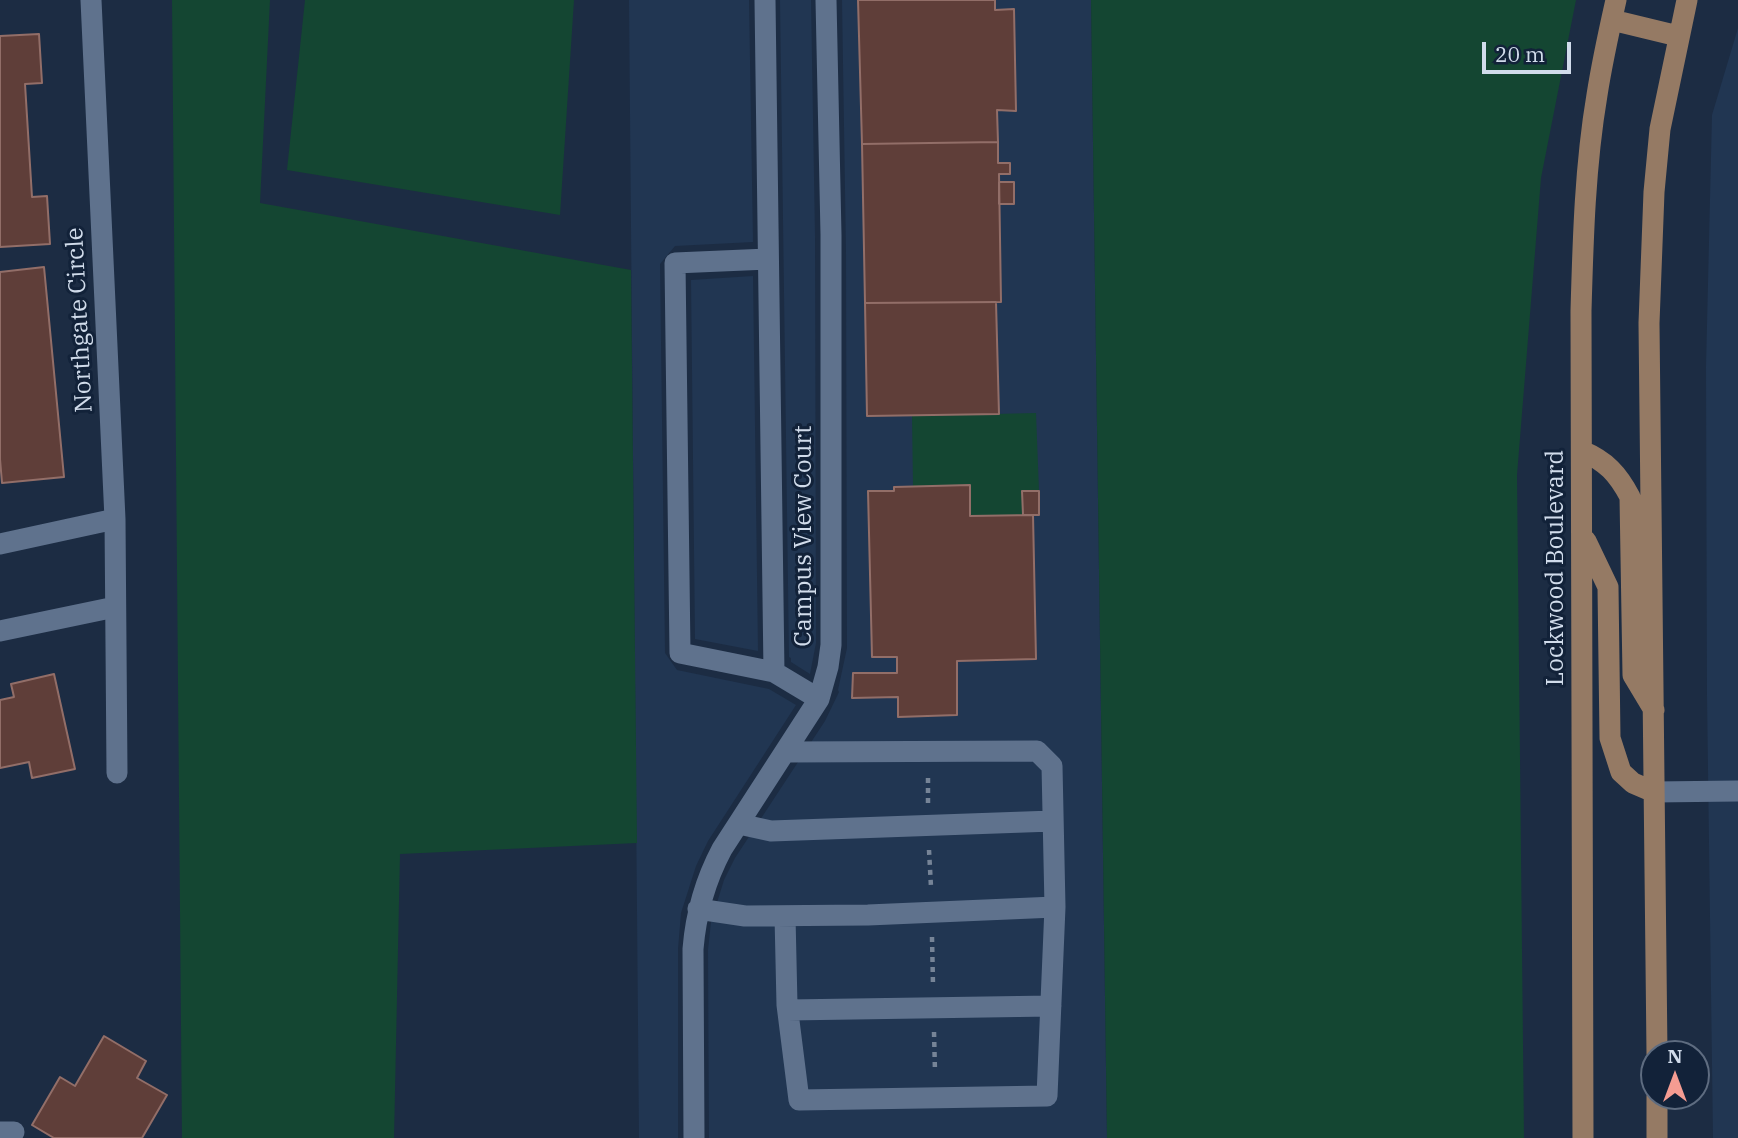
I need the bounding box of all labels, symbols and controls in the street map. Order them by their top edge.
scale bar [1486,28,1575,72]
text: 20 m [1495,40,1545,68]
street label: Northgate Circle [61,227,99,413]
street label: Campus View Court [790,425,818,647]
street label: Lockwood Boulevard [1542,450,1570,686]
north arrow [1640,1040,1710,1110]
text: N [1667,1044,1683,1068]

